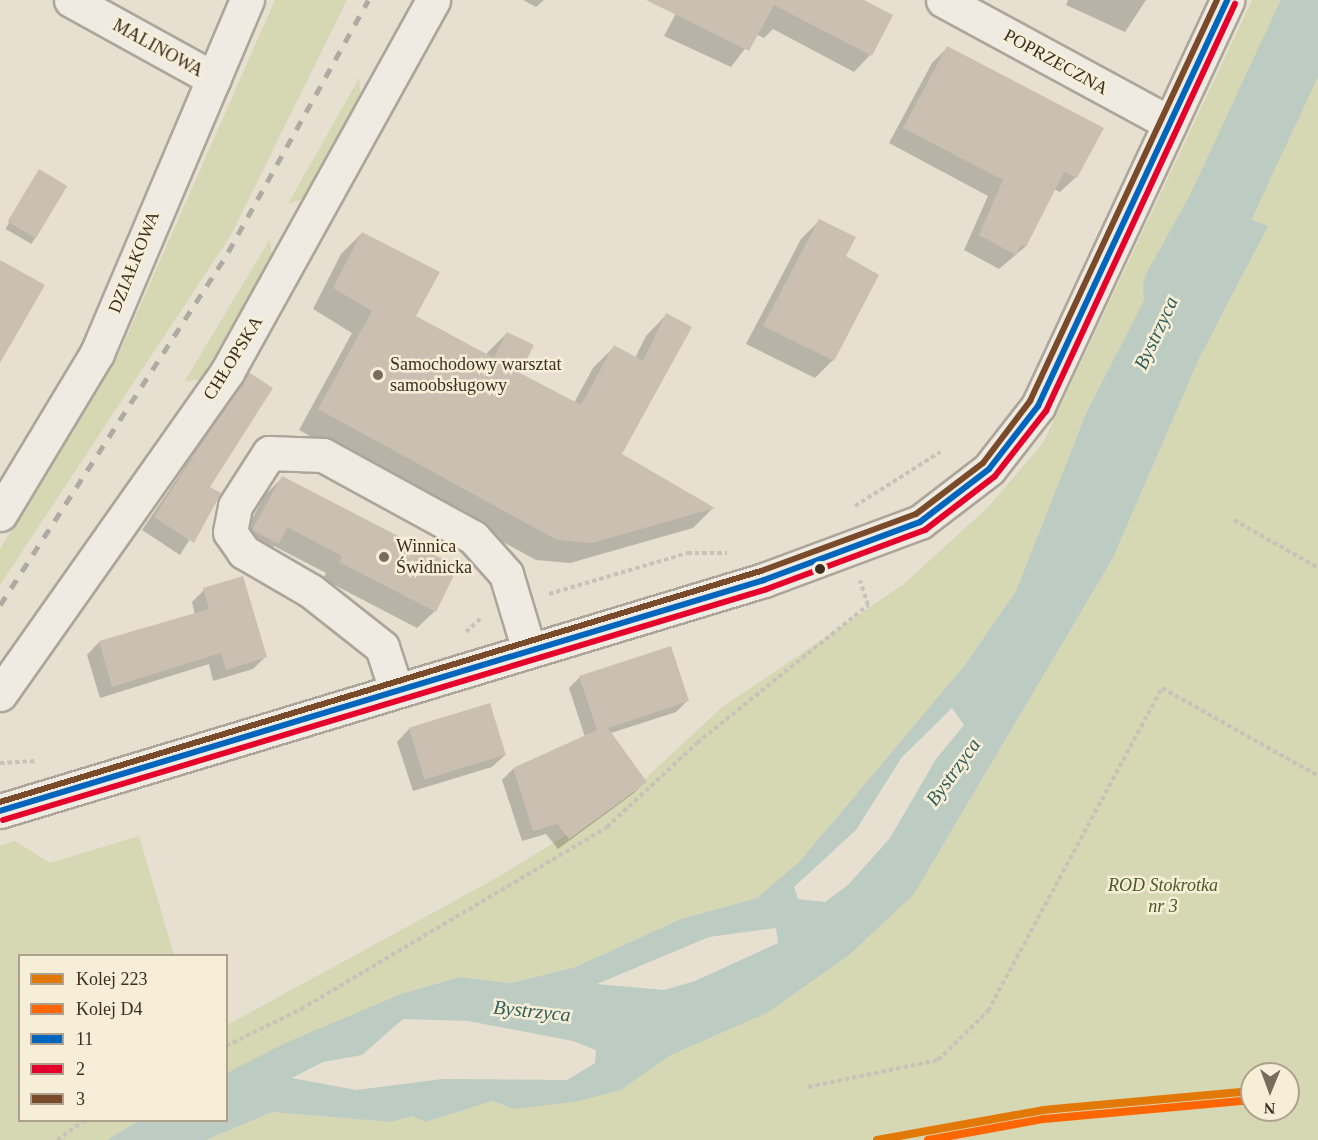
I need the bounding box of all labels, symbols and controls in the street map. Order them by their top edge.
street label: MALINOWA [109,14,207,82]
street label: POPRZECZNA [1000,24,1112,100]
street label: DZIAŁKOWA [104,208,164,316]
water label: Bystrzyca [1129,293,1183,373]
street label: CHŁOPSKA [199,312,267,404]
place label: Samochodowy warsztat samoobsługowy [390,354,561,397]
marker: Samochodowy warsztat samoobsługowy [371,368,385,382]
place label: Winnica Świdnicka [396,536,472,578]
marker: Winnica Świdnicka [377,550,391,564]
unlabelled marker [814,563,826,575]
water label: Bystrzyca [920,733,986,811]
park label: ROD Stokrotka nr 3 [1108,875,1218,918]
legend [18,954,228,1122]
text: Kolej 223 [76,969,148,989]
water label: Bystrzyca [492,995,572,1027]
text: Kolej D4 [76,999,143,1019]
text: 11 [76,1029,93,1049]
text: 2 [76,1059,85,1079]
north arrow [1240,1062,1300,1122]
text: 3 [76,1089,85,1109]
text: N [1264,1100,1276,1117]

